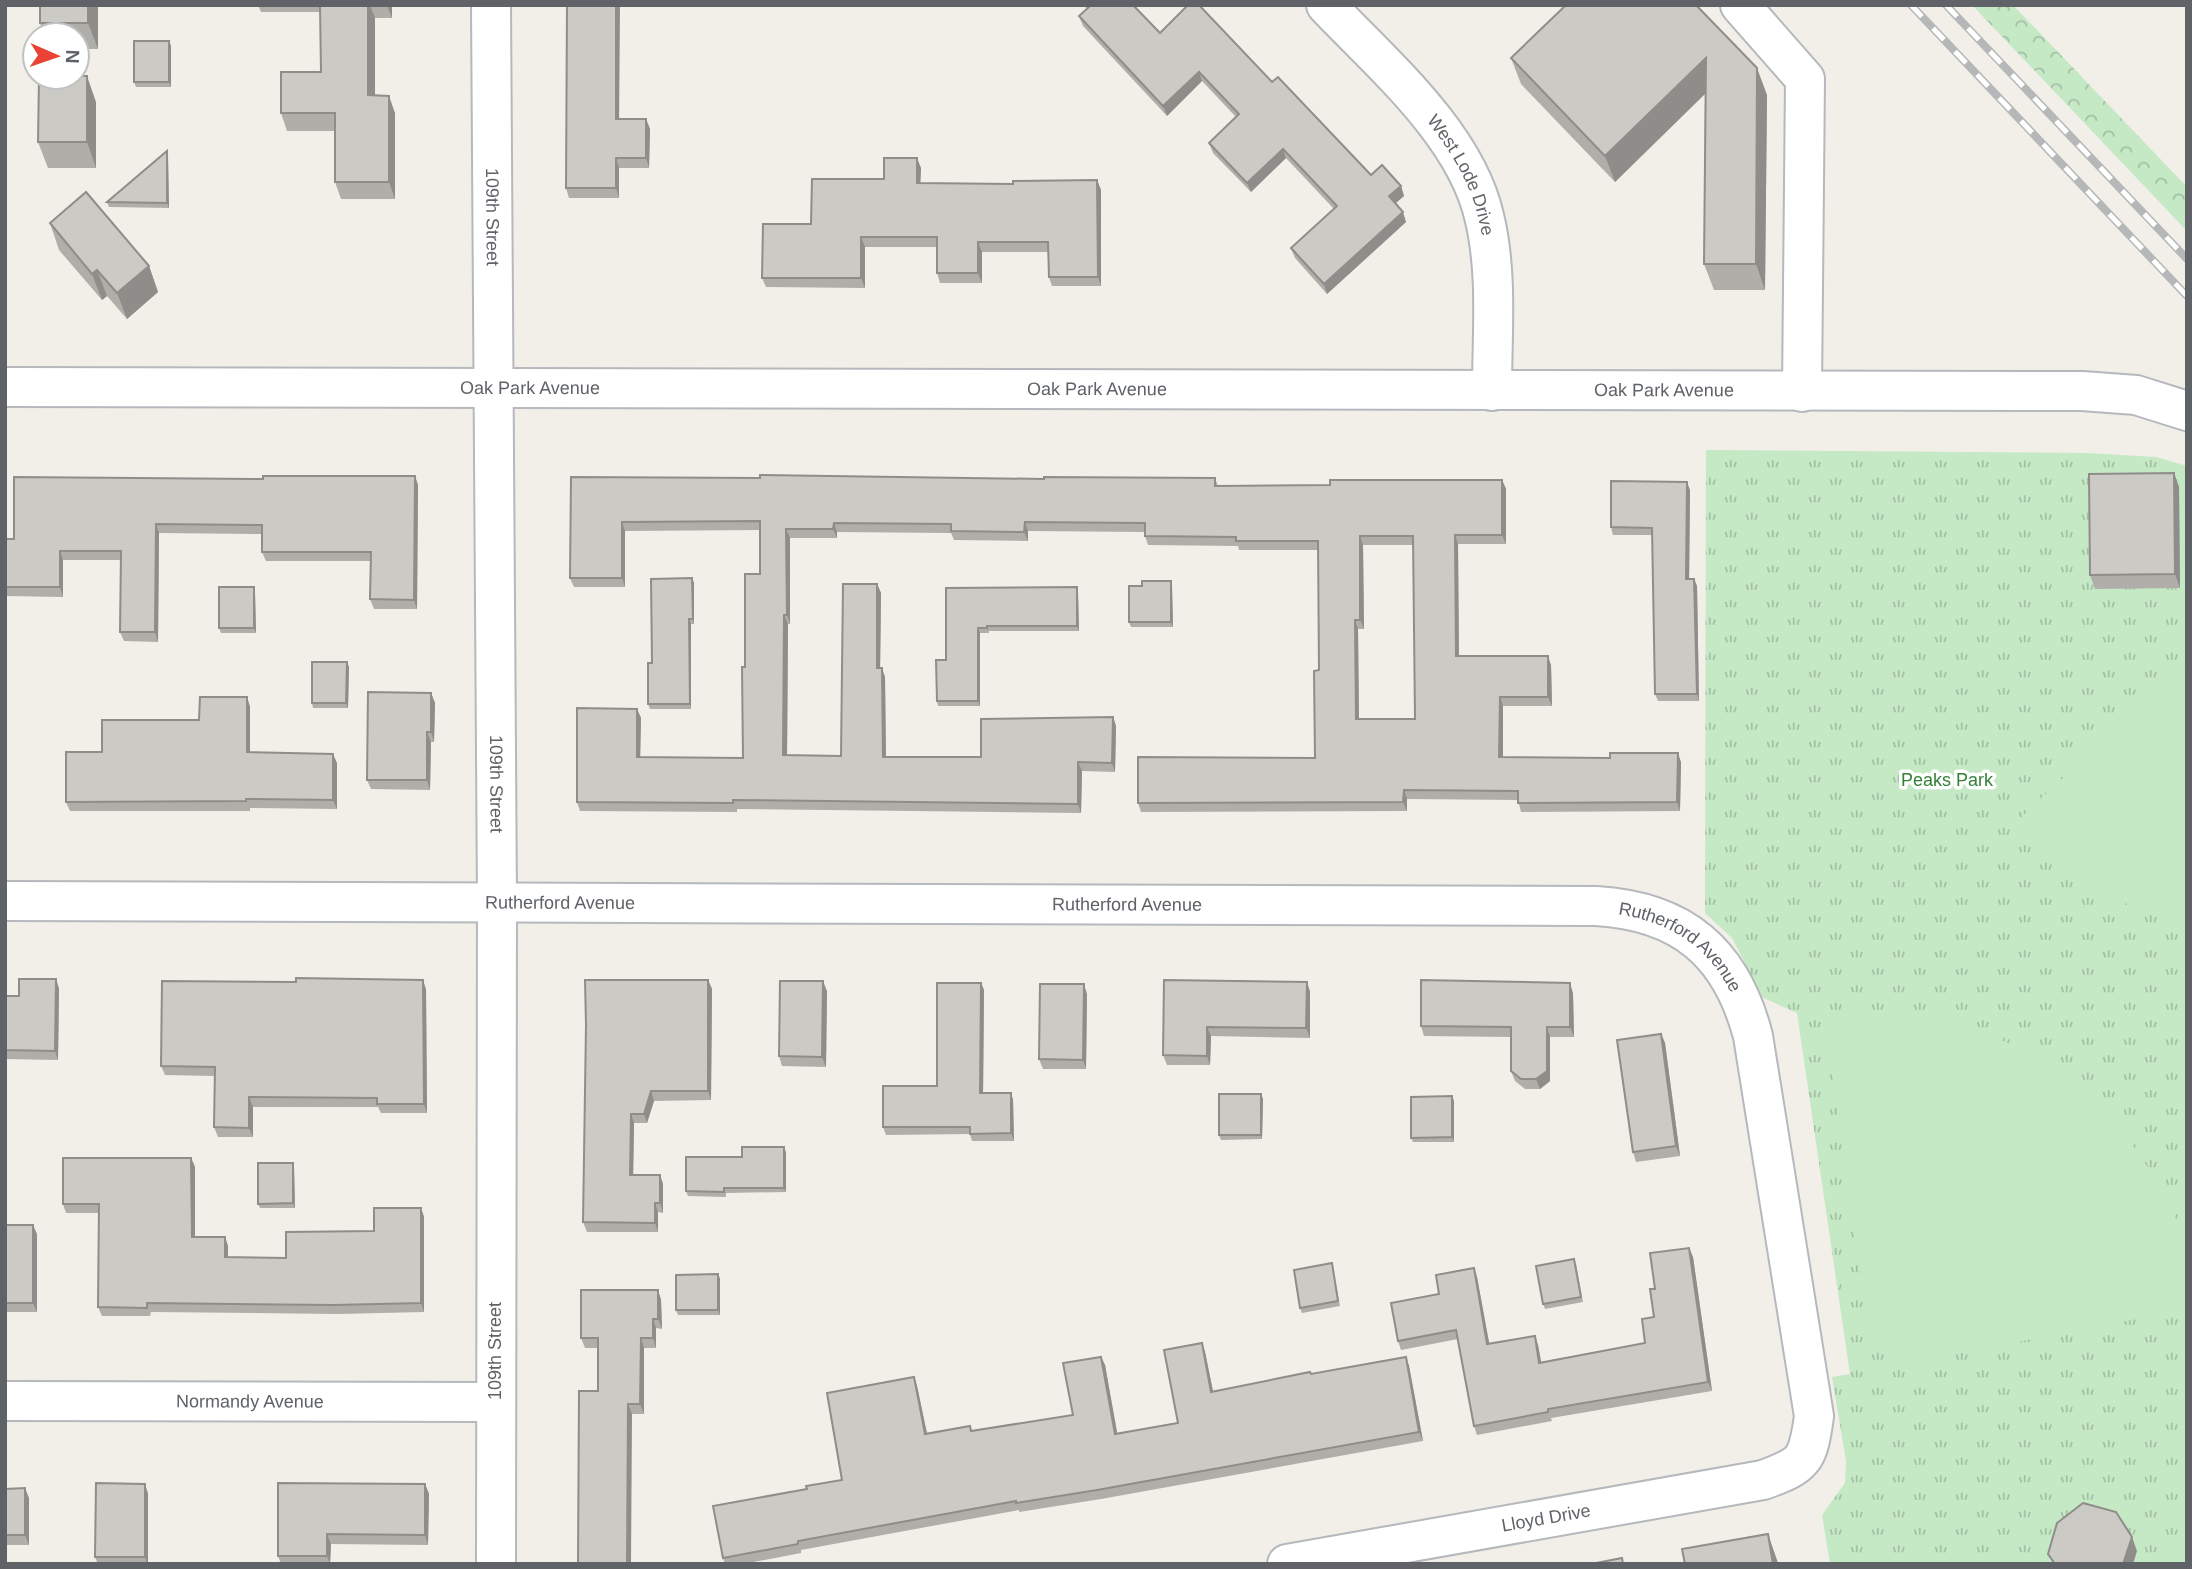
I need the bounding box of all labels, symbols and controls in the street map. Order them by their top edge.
north arrow [21,21,91,91]
text: N [62,49,83,64]
street label: West Lode Drive [1423,111,1498,237]
street label: 109th Street [482,168,503,266]
street label: Oak Park Avenue [460,378,600,398]
street label: Oak Park Avenue [1027,379,1167,399]
street label: Oak Park Avenue [1594,380,1734,400]
street label: 109th Street [486,735,507,833]
park label: Peaks Park [1901,770,1994,790]
street label: Rutherford Avenue [485,893,635,913]
street label: Rutherford Avenue [1052,894,1202,915]
street label: Rutherford Avenue [1617,898,1745,995]
street label: 109th Street [485,1302,505,1400]
street label: Normandy Avenue [176,1391,324,1412]
street label: Lloyd Drive [1500,1500,1592,1536]

